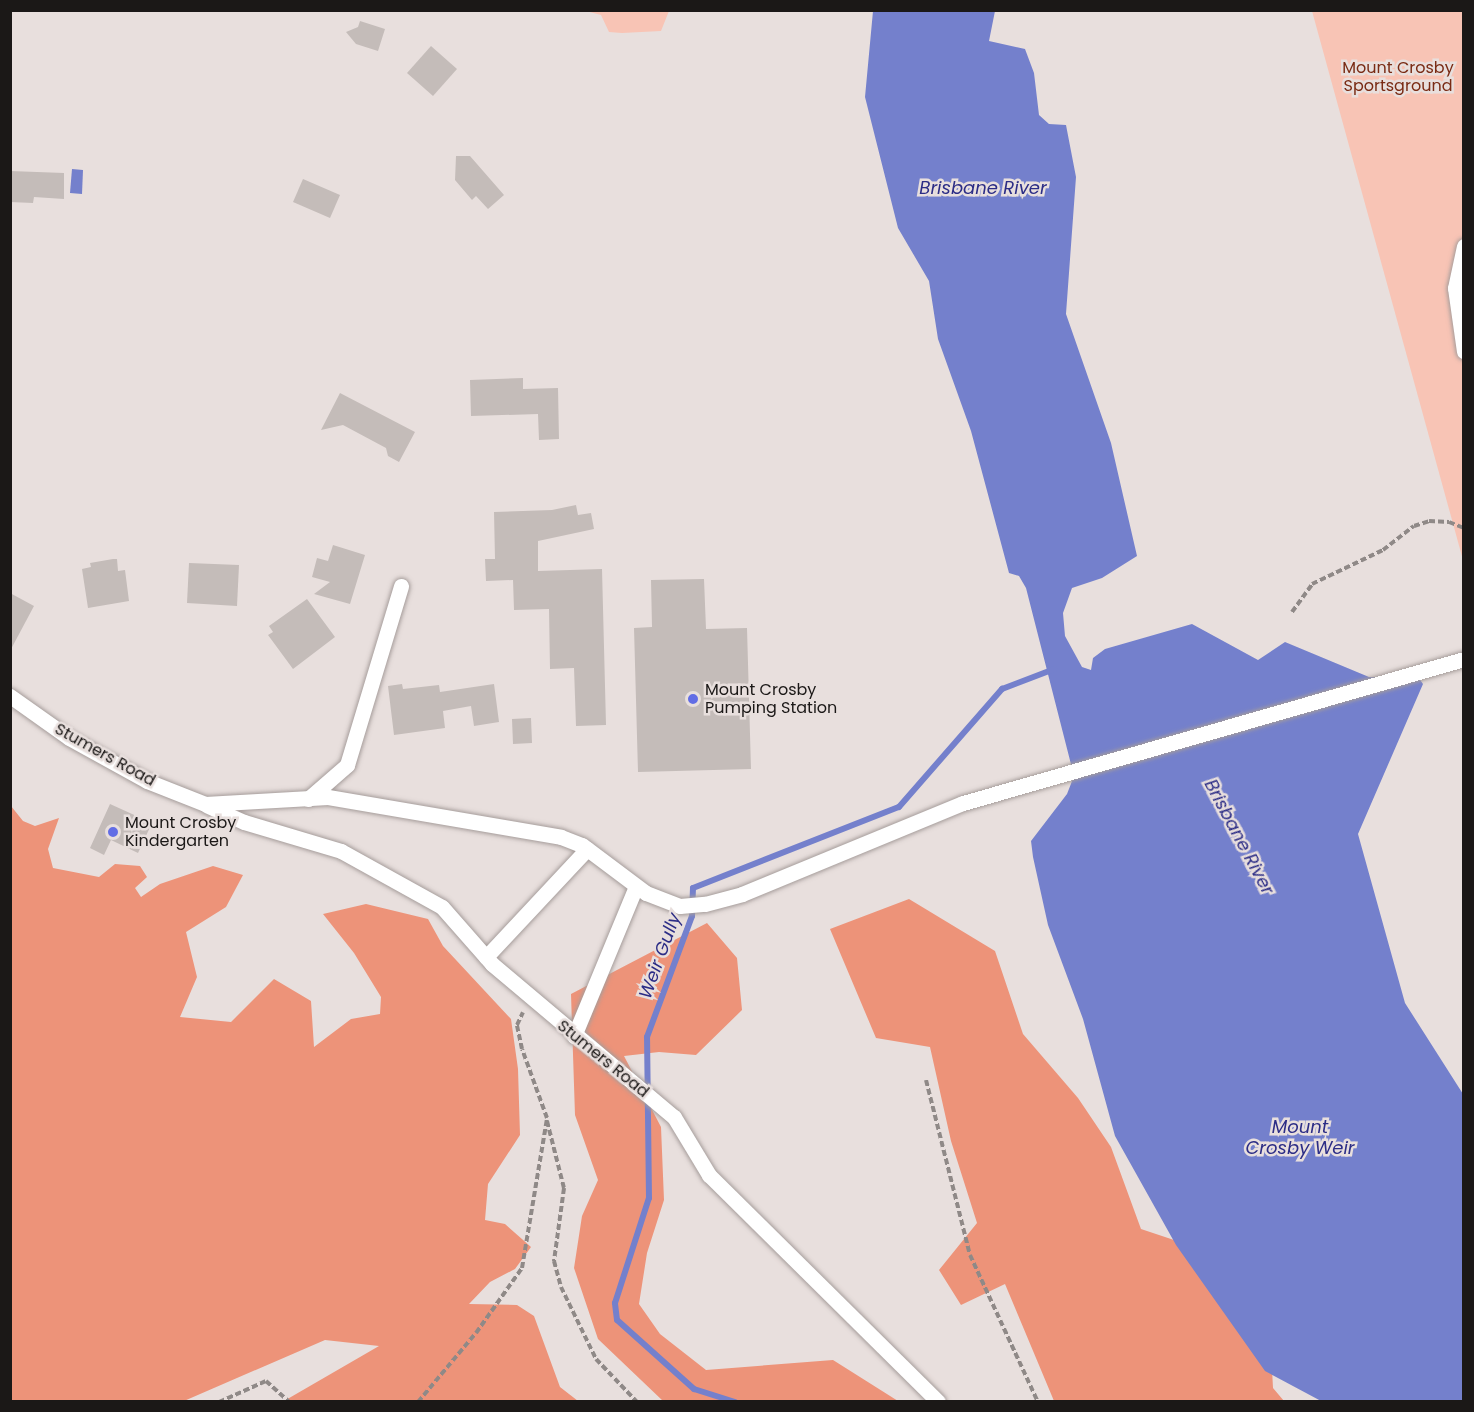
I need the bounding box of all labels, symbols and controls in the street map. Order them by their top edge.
park label: Mount Crosby Sportsground [1342,58,1454,96]
water label: Brisbane River [919,177,1047,199]
place label: Mount Crosby Pumping Station [705,680,837,718]
marker: Mount Crosby Pumping Station [686,692,700,706]
street label: Stumers Road [51,719,159,791]
water label: Brisbane River [1200,776,1278,898]
place label: Mount Crosby Kindergarten [125,813,236,851]
marker: Mount Crosby Kindergarten [106,825,120,839]
water label: Weir Gully [635,910,685,1002]
street label: Stumers Road [553,1016,653,1102]
water label: Mount Crosby Weir [1245,1117,1355,1160]

